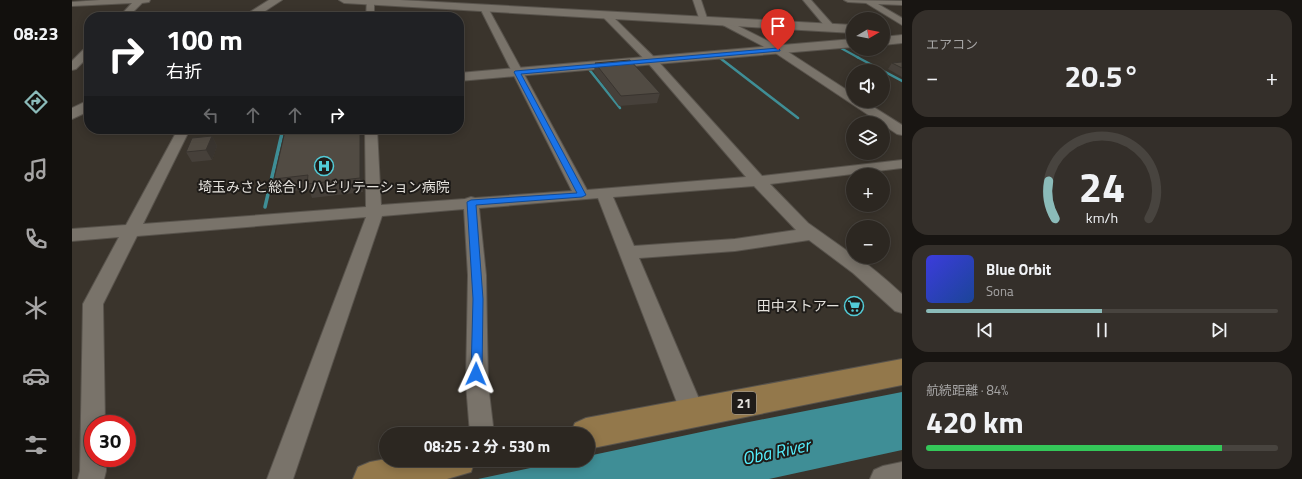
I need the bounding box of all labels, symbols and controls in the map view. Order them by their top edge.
pin [761,9,795,50]
north arrow [846,12,890,56]
map controls [846,12,890,264]
icon: arrive [767,15,789,37]
text: 100 m [166,18,243,61]
text: 08:23 [14,20,58,47]
icon: right [100,28,152,80]
text: エアコン [926,34,978,54]
text: 20.5° [1065,53,1139,99]
text: 右折 [166,58,202,85]
text: − [926,60,938,94]
text: + [1266,60,1278,94]
button: sound [846,64,890,108]
icon: directions [22,88,50,116]
icon: left [200,104,222,126]
icon: ahead [242,104,264,126]
icon: ahead [284,104,306,126]
icon: right [326,104,348,126]
button: layers [846,116,890,160]
hospital icon: 埼玉みさと総合リハビリテーション病院 [313,155,335,177]
text: 24 [1079,155,1125,218]
icon: music [22,156,50,184]
button: + [846,168,890,212]
place label: 埼玉みさと総合リハビリテーション病院 [198,176,450,197]
text: km/h [1086,206,1118,228]
button: − [846,220,890,264]
icon: phone [22,225,50,253]
text: Blue Orbit [986,258,1051,281]
text: Sona [986,281,1013,301]
icon: climate [22,294,50,322]
place label: 田中ストアー [757,295,840,316]
supermarket icon: 田中ストアー [843,295,865,317]
icon: previous [974,319,996,341]
icon: pause [1091,319,1113,341]
icon: next [1208,319,1230,341]
position arrow [455,353,497,395]
icon: car [22,362,50,390]
text: 航続距離 · 84% [926,380,1008,400]
road number: 21 [732,392,756,414]
text: 420 km [926,399,1024,445]
speed limit sign: 30 [84,415,136,467]
icon: filters [22,431,50,459]
water label: Oba River [739,431,815,472]
text: 08:25 · 2 分 · 530 m [424,435,550,458]

